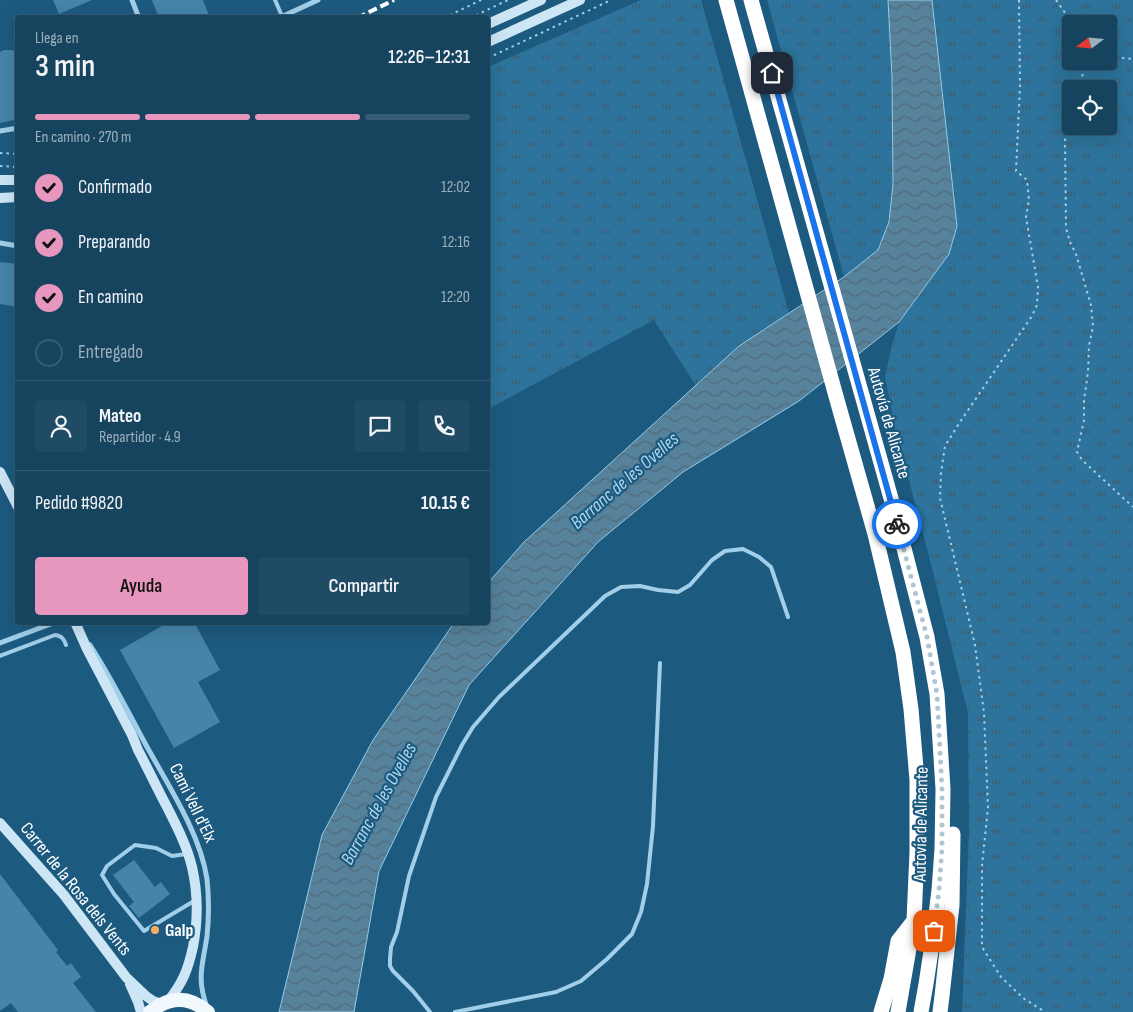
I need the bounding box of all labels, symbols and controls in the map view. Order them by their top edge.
north arrow [1062,15,1118,70]
map controls [1062,15,1117,135]
text: Llega en [35,29,79,48]
text: 12:26–12:31 [388,46,470,69]
text: 3 min [35,47,95,86]
pin [751,52,793,94]
icon: home [758,59,786,87]
button: locate [1062,80,1117,135]
text: En camino · 270 m [35,128,131,147]
icon: check [35,174,63,202]
text: Confirmado [78,176,152,199]
text: 12:02 [441,178,470,197]
icon: check [35,229,63,257]
text: Preparando [78,231,150,254]
text: 12:16 [442,233,470,252]
icon: check [35,284,63,312]
text: En camino [78,286,143,309]
text: 12:20 [441,288,470,307]
text: Entregado [78,341,143,364]
street label: Autovía de Alicante [863,364,915,481]
button: person [35,400,87,452]
button: chat [354,400,406,452]
button: phone [418,400,470,452]
text: Mateo [99,405,141,428]
text: Repartidor · 4.9 [99,428,181,447]
water label: Barranc de les Ovelles [566,428,684,534]
text: Pedido #9820 [35,492,123,515]
text: 10.15 € [421,492,470,515]
courier [872,499,922,549]
icon: bike [883,510,911,538]
button: Ayuda [35,557,248,615]
button: Compartir [258,557,470,615]
water label: Barranc de les Ovelles [336,739,422,869]
street label: Camí Vell d'Elx [165,760,221,846]
street label: Autovía de Alicante [909,766,933,883]
street label: Carrer de la Rosa dels Vents [16,818,136,960]
pin [913,910,955,952]
icon: bag [920,917,948,945]
place label: Galp [165,920,193,941]
marker: Galp [149,924,161,936]

